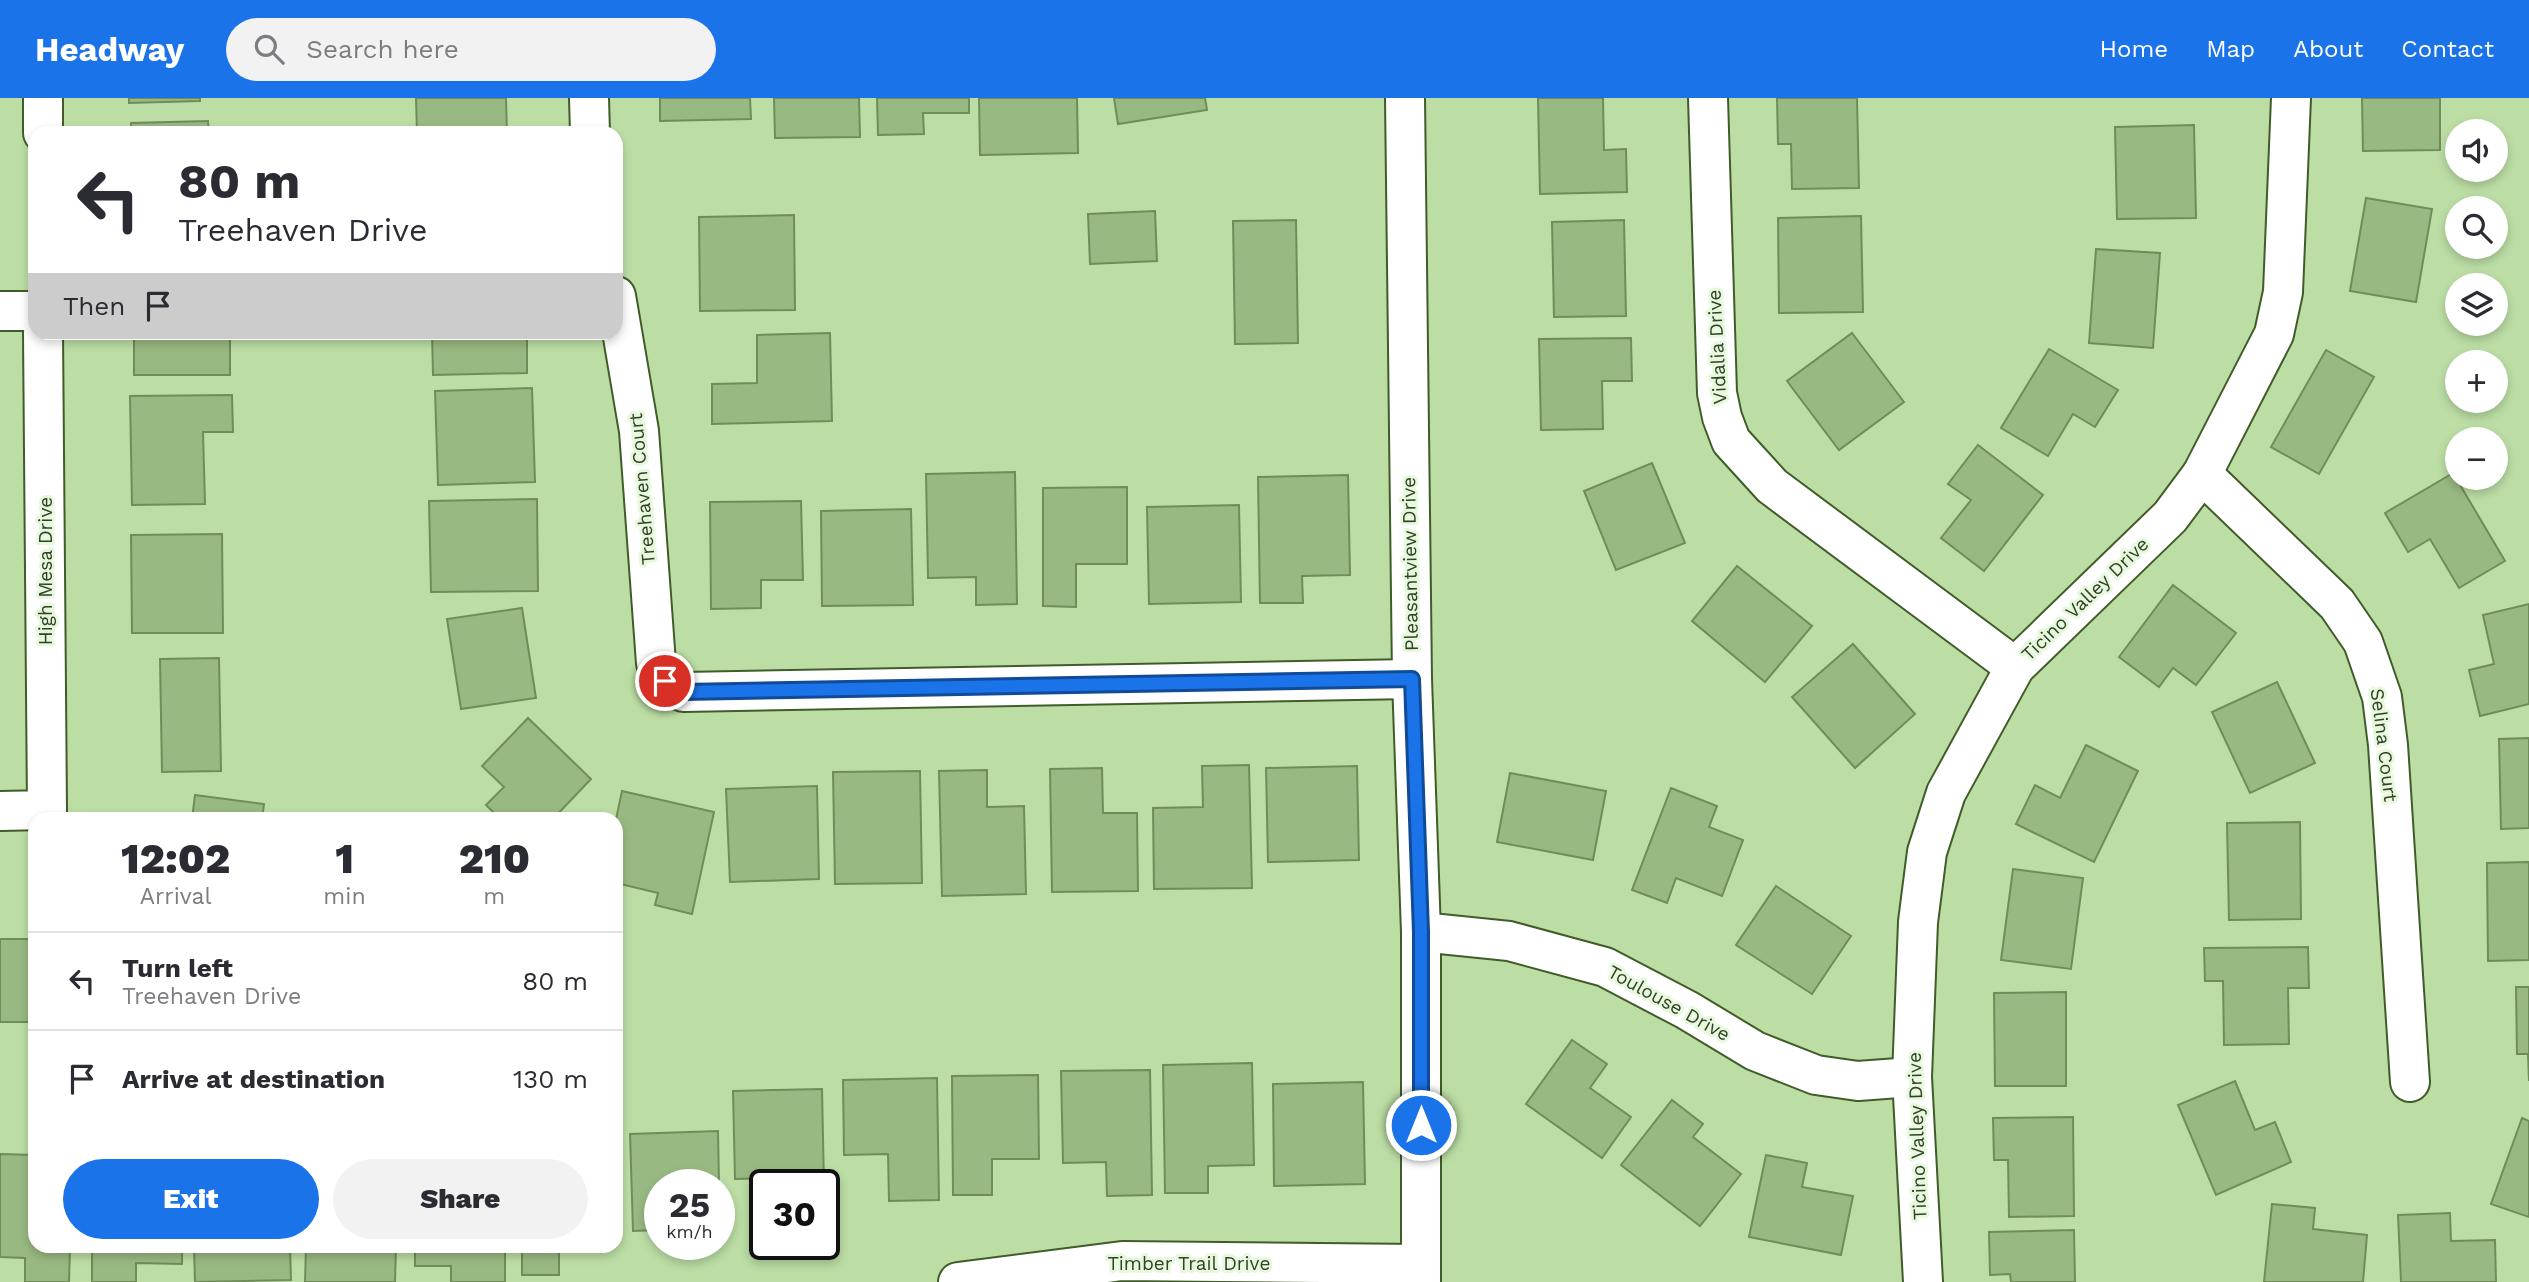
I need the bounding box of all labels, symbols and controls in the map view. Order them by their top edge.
search box [226,18,716,81]
text: Headway [35,30,184,69]
icon: search [250,30,288,68]
text: Search here [306,34,459,64]
text: Home [2100,35,2168,63]
text: Map [2206,35,2255,63]
text: About [2293,35,2363,63]
text: Contact [2401,35,2494,63]
map controls [2445,119,2508,490]
button: sound [2445,119,2508,182]
text: 80 m [178,152,300,210]
icon: left [63,154,154,245]
button: search [2445,196,2508,259]
text: Treehaven Drive [178,211,427,249]
button: layers [2445,273,2508,336]
icon: arrive [139,287,177,325]
street label: Vidalia Drive [1703,289,1731,405]
text: Then [63,291,125,321]
button: + [2445,350,2508,413]
street label: Treehaven Court [624,412,660,566]
button: − [2445,427,2508,490]
street label: Pleasantview Drive [1397,477,1423,651]
street label: High Mesa Drive [34,497,57,645]
street label: Ticino Valley Drive [2017,532,2153,666]
pin [635,651,695,711]
icon: arrive [646,662,684,700]
street label: Selina Court [2366,687,2402,803]
text: 12:02 [121,834,230,883]
text: 1 [335,834,354,883]
text: 210 [459,834,530,883]
text: Arrival [140,883,212,910]
text: min [323,883,366,910]
text: m [483,883,505,910]
text: Turn left [122,953,233,983]
street label: Toulouse Drive [1604,960,1734,1046]
icon: left [63,962,101,1000]
text: 80 m [522,966,588,996]
text: Treehaven Drive [122,983,301,1010]
street label: Ticino Valley Drive [1903,1052,1931,1220]
icon: arrive [63,1060,101,1098]
text: Arrive at destination [122,1064,385,1094]
text: 130 m [513,1064,588,1094]
position arrow [1384,1088,1458,1162]
button: Exit [63,1159,319,1239]
button: Share [333,1159,588,1239]
speed limit sign: 30 [749,1169,840,1260]
text: 25 [669,1184,710,1226]
text: km/h [666,1221,713,1242]
street label: Timber Trail Drive [1108,1252,1270,1275]

